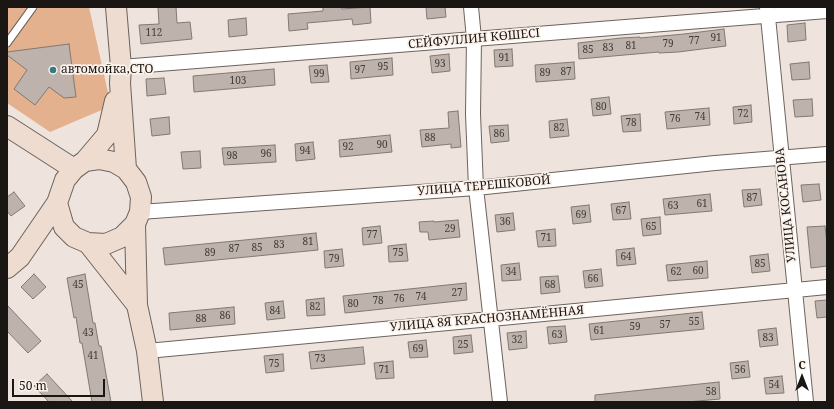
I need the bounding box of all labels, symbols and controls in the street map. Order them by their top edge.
street label: СЕЙФУЛЛИН КӨШЕСІ [408,26,540,52]
house number: 112 [146,27,162,39]
house number: 91 [710,32,722,44]
house number: 77 [688,35,700,47]
house number: 79 [662,38,674,50]
house number: 81 [625,40,637,52]
house number: 83 [602,42,614,54]
house number: 85 [582,44,594,56]
house number: 91 [498,52,510,64]
house number: 93 [434,58,446,70]
house number: 95 [377,61,389,73]
place label: автомойка,СТО [61,63,153,77]
house number: 97 [354,64,366,76]
marker: автомойка,СТО [48,65,58,75]
house number: 87 [560,66,572,78]
house number: 89 [539,67,551,79]
house number: 99 [313,68,325,80]
house number: 103 [230,75,246,87]
house number: 80 [595,101,607,113]
house number: 72 [737,108,749,120]
house number: 74 [694,111,706,123]
house number: 76 [669,113,681,125]
house number: 78 [625,117,637,129]
house number: 82 [553,122,565,134]
house number: 86 [493,128,505,140]
house number: 88 [424,132,436,144]
house number: 90 [376,139,388,151]
house number: 92 [342,141,354,153]
house number: 94 [299,145,311,157]
street label: УЛИЦА КОСАНОВА [773,147,799,263]
house number: 96 [260,148,272,160]
house number: 98 [226,150,238,162]
street label: УЛИЦА ТЕРЕШКОВОЙ [417,173,551,199]
house number: 87 [746,192,758,204]
house number: 61 [696,198,708,210]
house number: 63 [667,200,679,212]
house number: 67 [615,205,627,217]
house number: 69 [575,209,587,221]
house number: 36 [499,216,511,228]
house number: 65 [645,221,657,233]
house number: 29 [444,223,456,235]
house number: 77 [366,229,378,241]
house number: 71 [540,232,552,244]
house number: 81 [302,236,314,248]
house number: 83 [273,239,285,251]
house number: 85 [251,242,263,254]
house number: 87 [228,243,240,255]
house number: 89 [204,247,216,259]
house number: 75 [392,247,404,259]
house number: 64 [620,251,632,263]
house number: 79 [328,253,340,265]
house number: 85 [754,258,766,270]
house number: 60 [692,265,704,277]
house number: 34 [505,266,517,278]
house number: 62 [670,266,682,278]
house number: 66 [587,273,599,285]
house number: 45 [72,279,84,291]
house number: 68 [544,279,556,291]
house number: 27 [451,287,463,299]
house number: 74 [415,291,427,303]
house number: 76 [393,293,405,305]
house number: 78 [372,295,384,307]
house number: 80 [347,298,359,310]
house number: 82 [309,301,321,313]
street label: УЛИЦА 8Я КРАСНОЗНАМЁННАЯ [389,303,585,335]
house number: 84 [269,305,281,317]
house number: 86 [219,310,231,322]
house number: 88 [195,313,207,325]
house number: 55 [688,316,700,328]
house number: 57 [659,319,671,331]
house number: 59 [629,321,641,333]
house number: 61 [593,325,605,337]
house number: 43 [82,327,94,339]
house number: 63 [551,329,563,341]
house number: 83 [762,332,774,344]
house number: 32 [511,334,523,346]
house number: 25 [457,339,469,351]
house number: 69 [412,343,424,355]
house number: 41 [87,350,99,362]
house number: 73 [314,353,326,365]
north arrow [782,357,822,397]
text: С [798,357,806,372]
house number: 75 [268,358,280,370]
house number: 71 [378,364,390,376]
house number: 56 [734,364,746,376]
scale bar [14,371,107,397]
text: 50 m [19,377,47,394]
house number: 54 [768,379,780,391]
house number: 58 [705,386,717,398]

